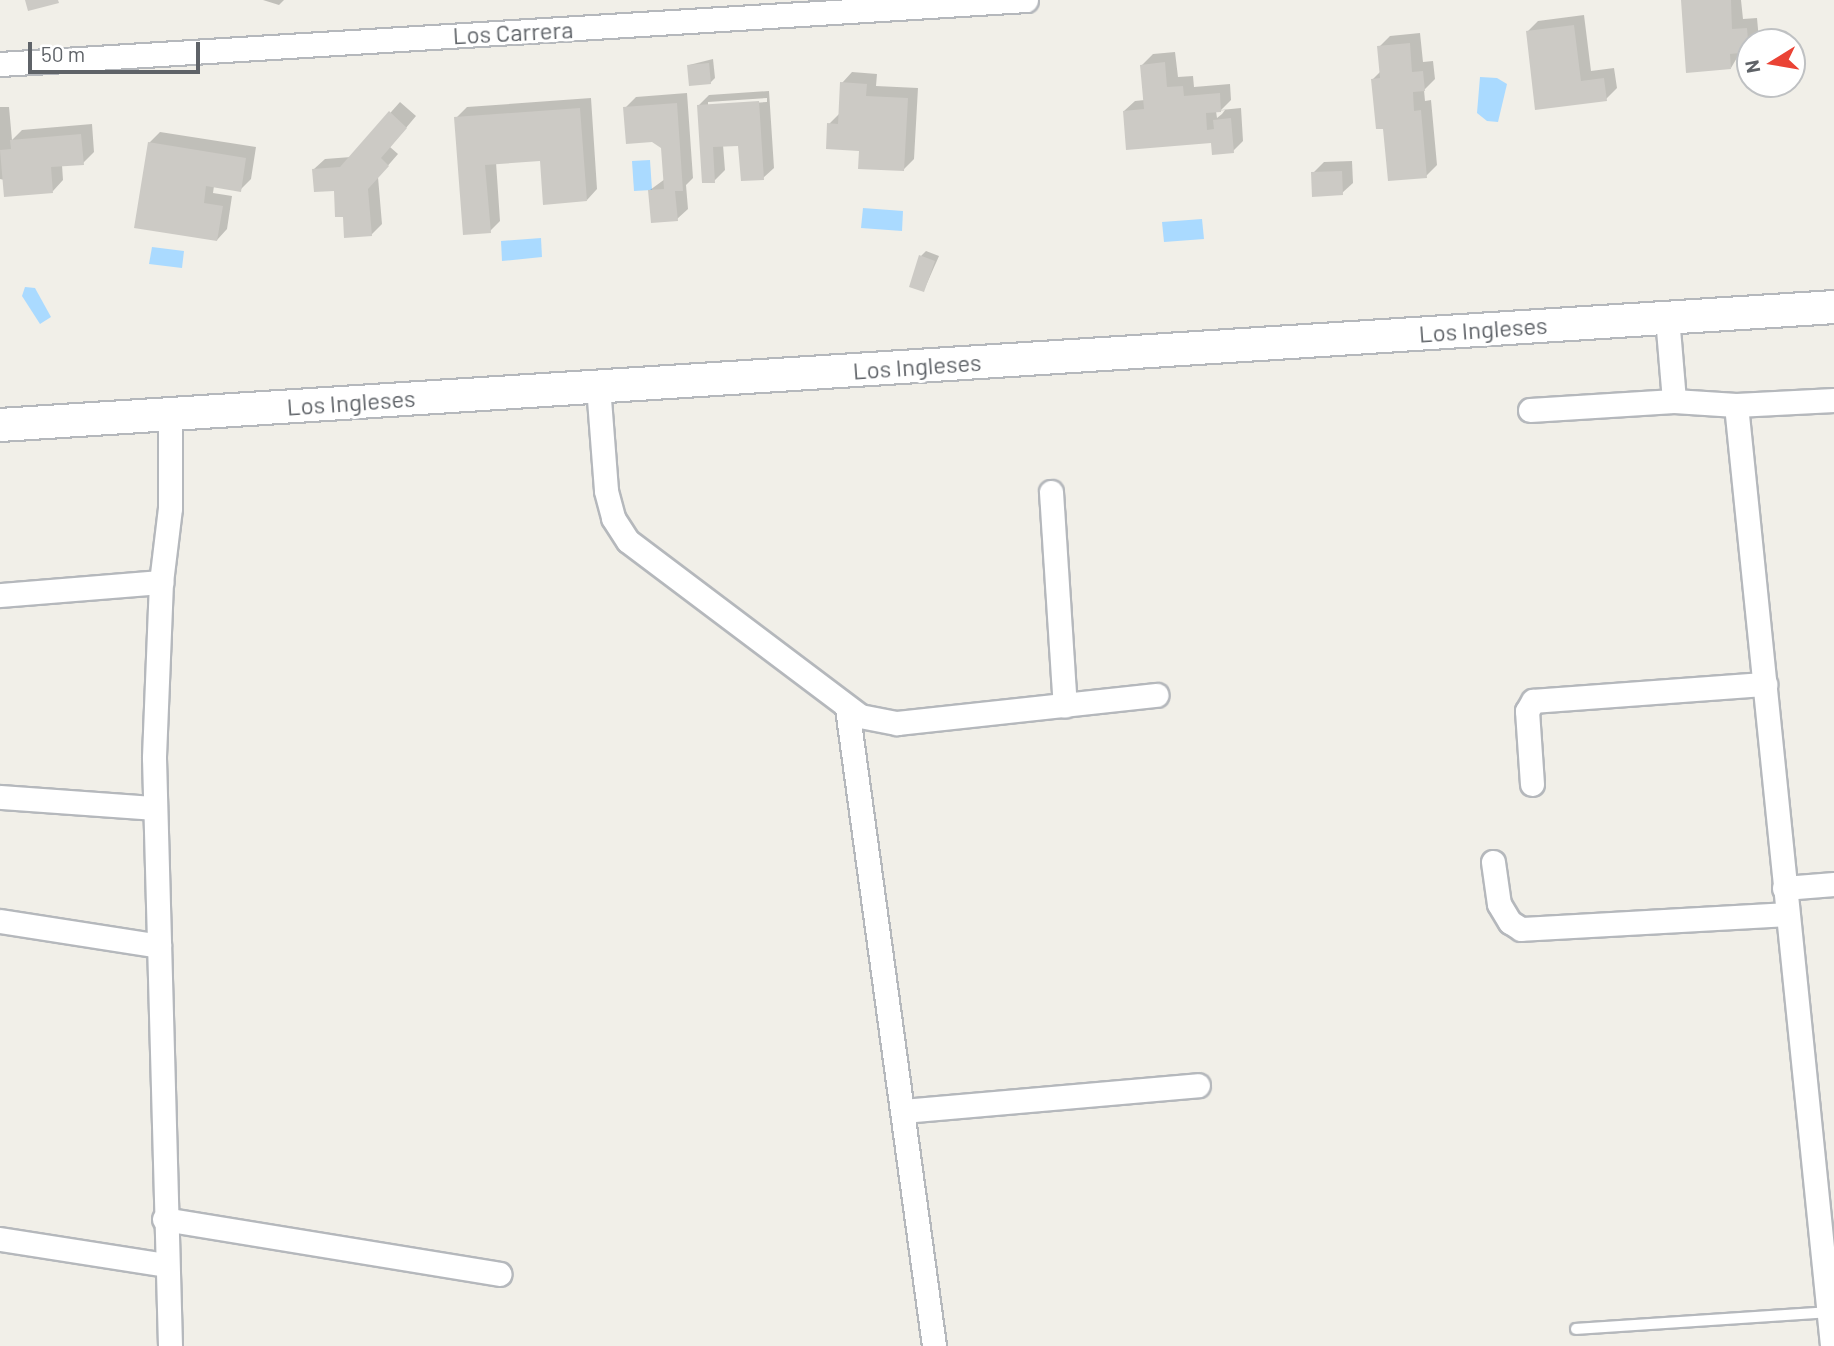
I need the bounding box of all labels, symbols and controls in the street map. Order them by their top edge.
street label: Los Carrera [452,14,574,50]
scale bar [32,28,203,72]
north arrow [1736,28,1806,98]
text: 50 m [41,41,85,66]
text: N [1739,58,1764,75]
street label: Los Ingleses [1418,310,1548,348]
street label: Los Ingleses [852,347,982,385]
street label: Los Ingleses [286,383,416,421]

